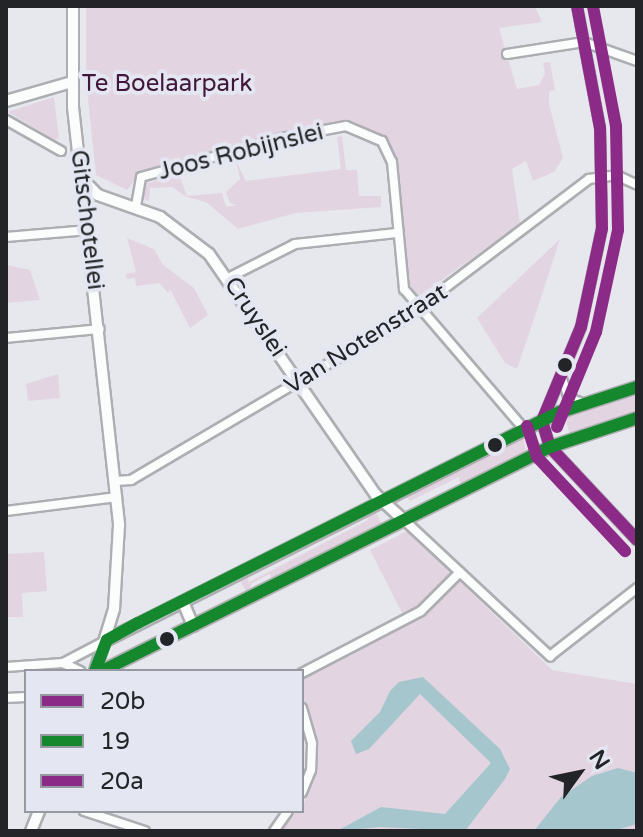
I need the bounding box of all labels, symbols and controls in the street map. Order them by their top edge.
park label: Te Boelaarpark [82,70,252,98]
street label: Joos Robijnslei [156,118,326,186]
street label: Gitschotellei [64,148,110,292]
street label: Cruyslei [218,272,292,362]
street label: Van Notenstraat [280,278,452,400]
unlabelled marker [557,357,573,373]
unlabelled marker [487,437,503,453]
unlabelled marker [159,631,175,647]
legend [24,669,304,813]
text: 20b [100,687,145,716]
text: 19 [100,727,130,756]
north arrow [539,733,619,813]
text: N [583,745,615,774]
text: 20a [100,767,144,796]

